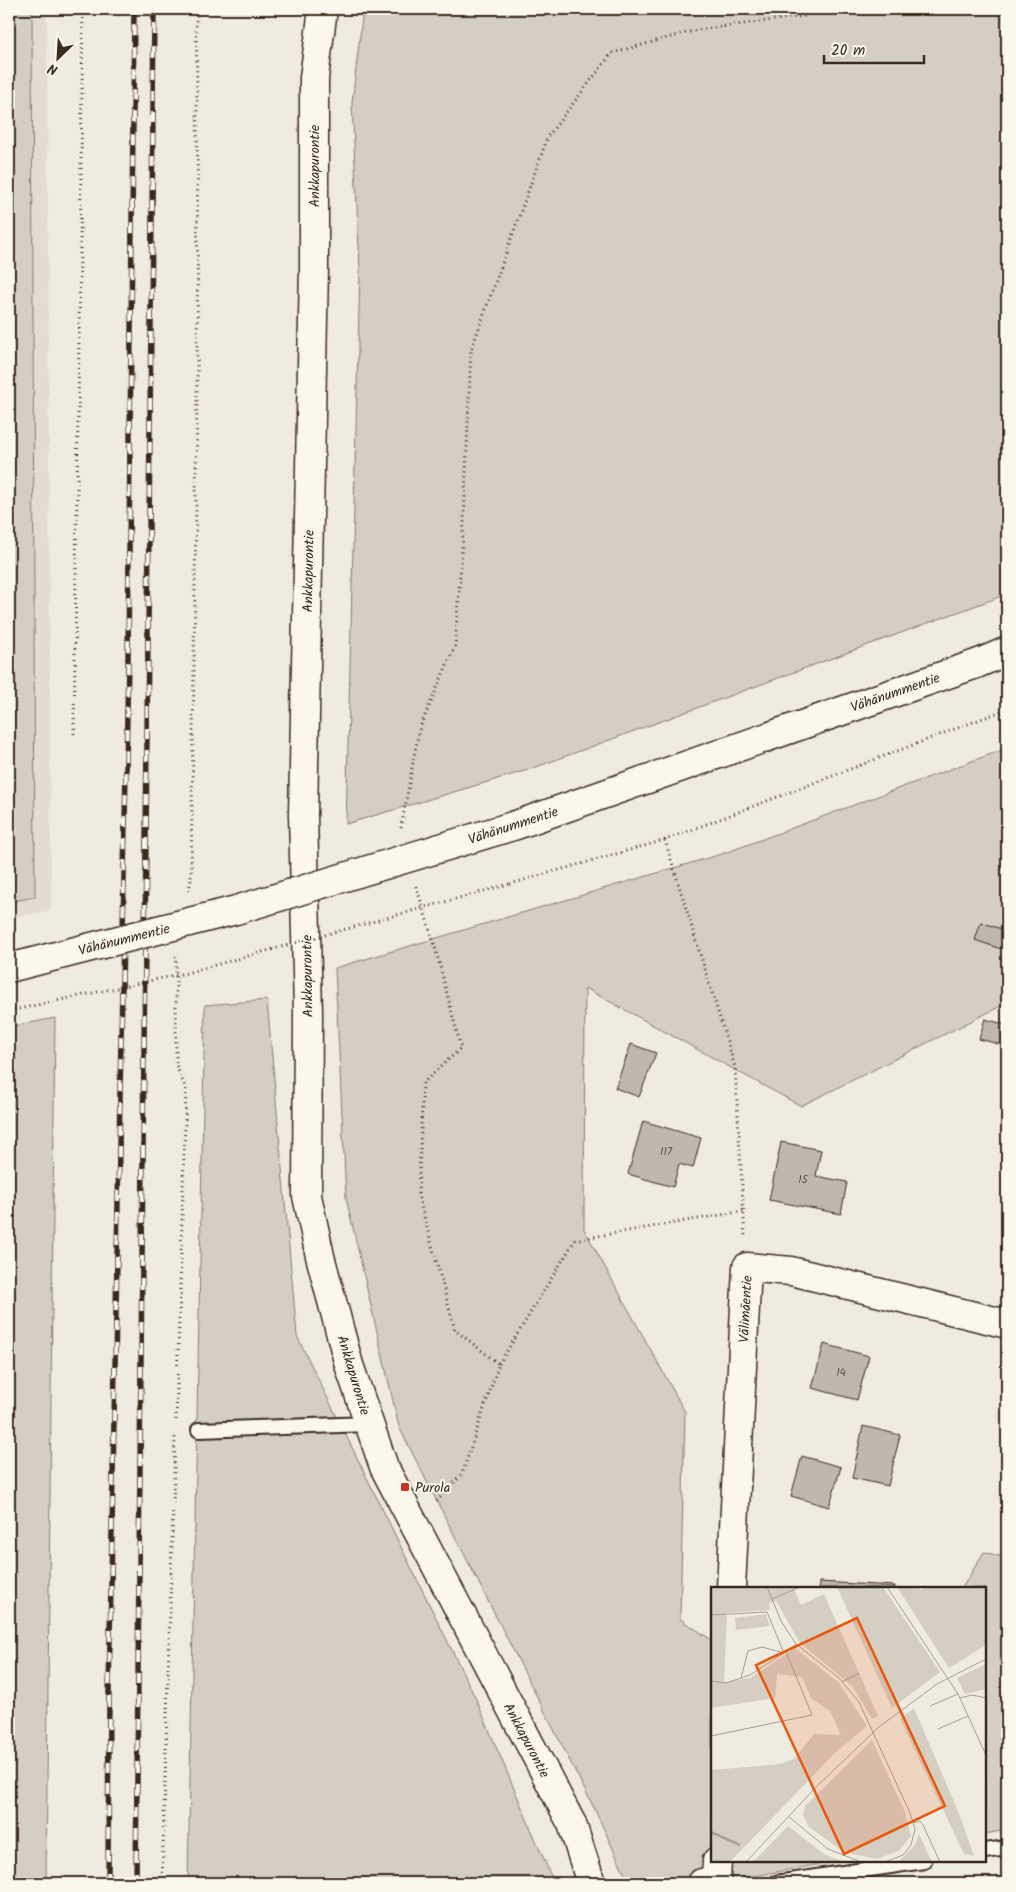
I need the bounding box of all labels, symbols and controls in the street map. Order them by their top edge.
north arrow [32,32,82,82]
scale bar [824,32,924,64]
text: 20 m [831,39,865,63]
text: N [44,57,62,81]
street label: Ankkapurontie [304,124,326,207]
street label: Ankkapurontie [297,529,321,613]
street label: Vähänummentie [848,667,944,719]
street label: Vähänummentie [465,801,562,851]
street label: Vähänummentie [76,918,173,962]
street label: Ankkapurontie [296,934,320,1017]
house number: 117 [660,1143,673,1161]
house number: 15 [798,1171,809,1189]
street label: Välimäentie [733,1274,759,1343]
street label: Ankkapurontie [330,1333,376,1419]
house number: 14 [836,1364,846,1382]
place label: Purola [415,1477,450,1499]
marker: Purola [399,1481,411,1493]
inset map [711,1587,986,1862]
street label: Ankkapurontie [497,1699,556,1783]

